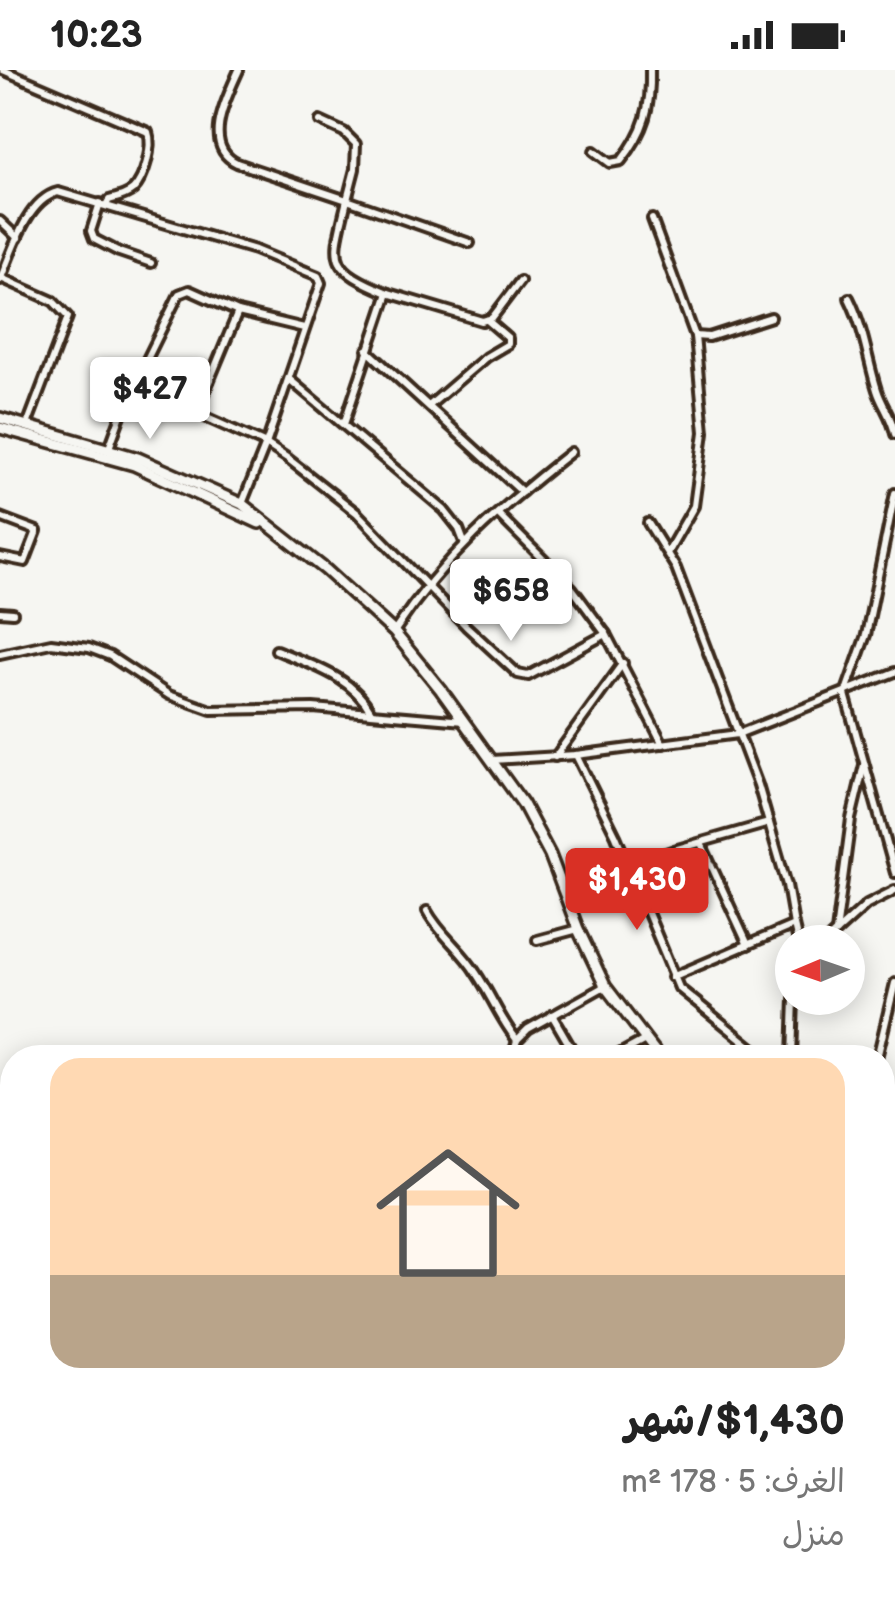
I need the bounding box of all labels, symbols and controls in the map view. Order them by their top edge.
text: 10:23 [50,13,143,58]
pin: $427 [91,357,209,442]
text: $427 [112,370,188,409]
pin: $658 [452,559,570,644]
text: $658 [472,572,550,611]
pin: $1,430 [556,848,718,933]
text: $1,430 [587,861,687,900]
north arrow [775,925,865,1015]
map controls [775,925,865,1015]
icon: home [358,1123,538,1303]
text: $1,430/شهر [625,1396,845,1447]
text: الغرف: 5 · 178 m² [621,1463,845,1502]
text: منزل [782,1516,845,1555]

